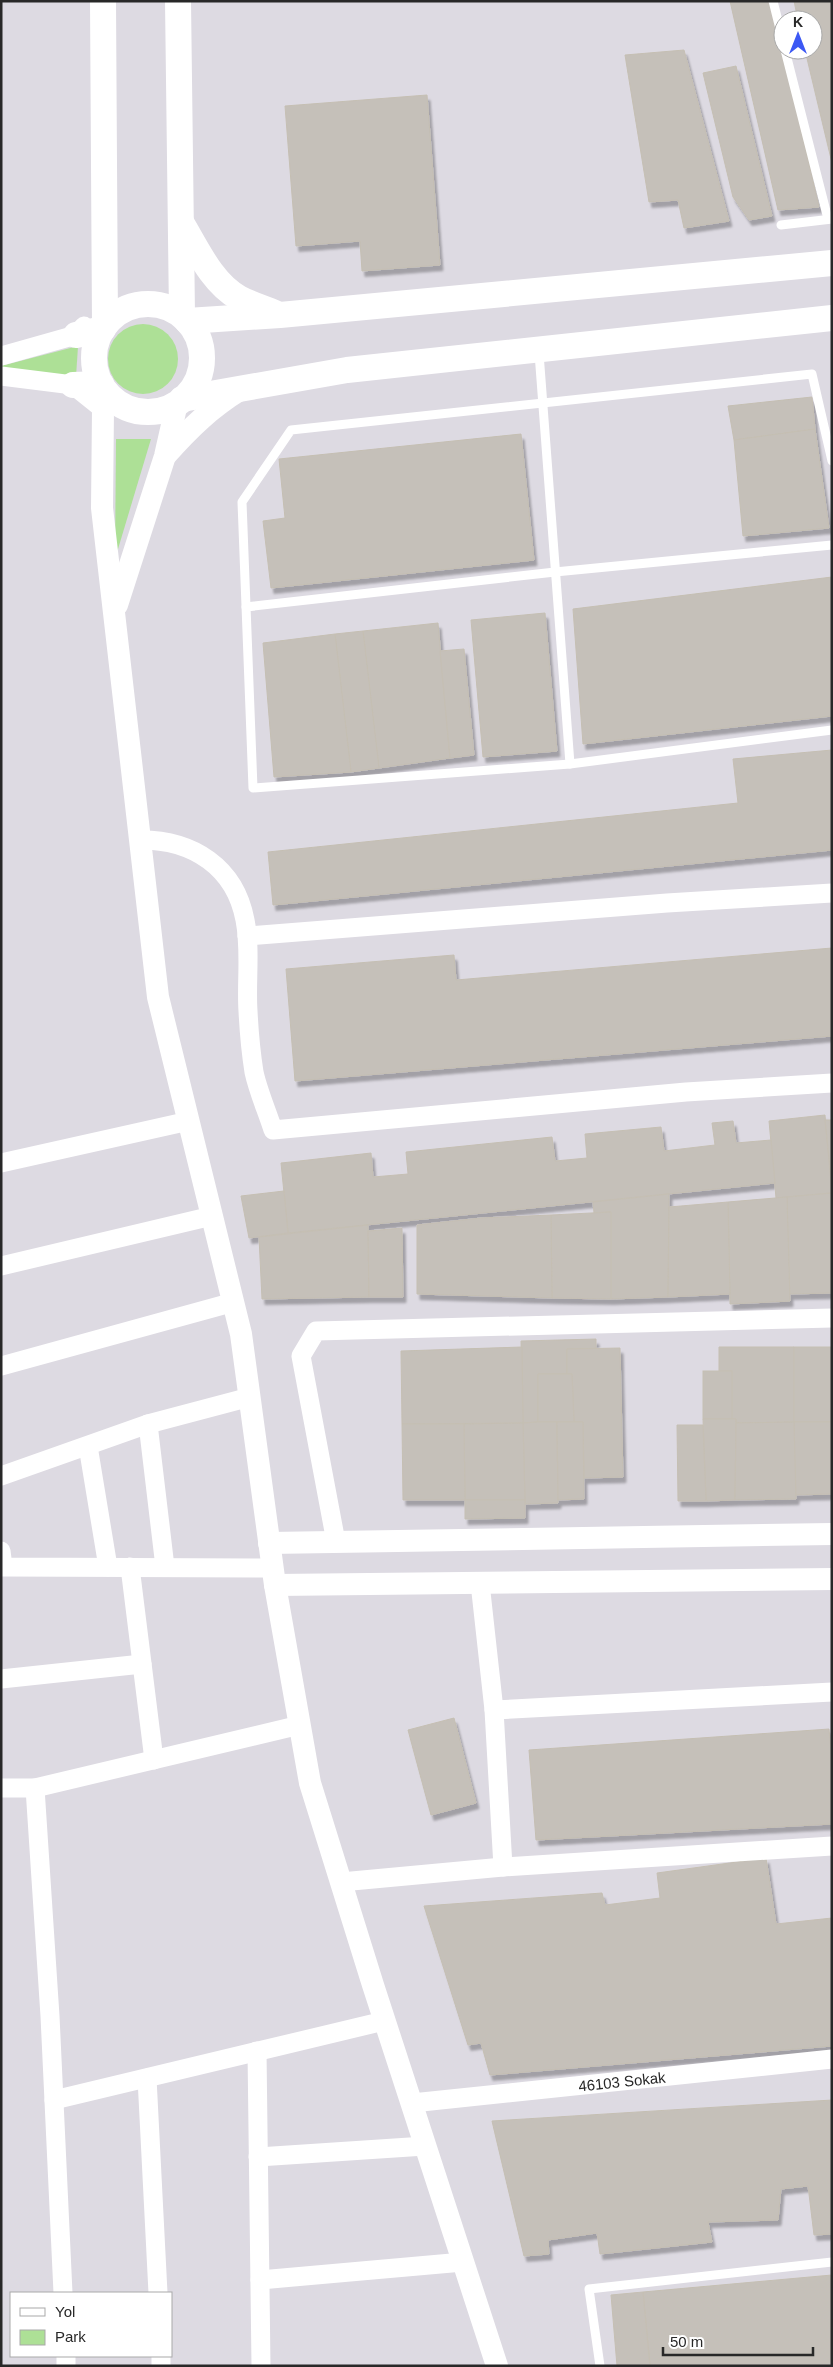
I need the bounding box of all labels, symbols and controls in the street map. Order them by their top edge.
north arrow [773,10,823,60]
text: K [793,14,803,30]
street label: 46103 Sokak [577,2068,667,2094]
legend [10,2292,172,2357]
text: Yol [55,2303,75,2320]
scale bar [663,2324,813,2356]
text: Park [55,2328,86,2345]
text: 50 m [670,2333,703,2350]

